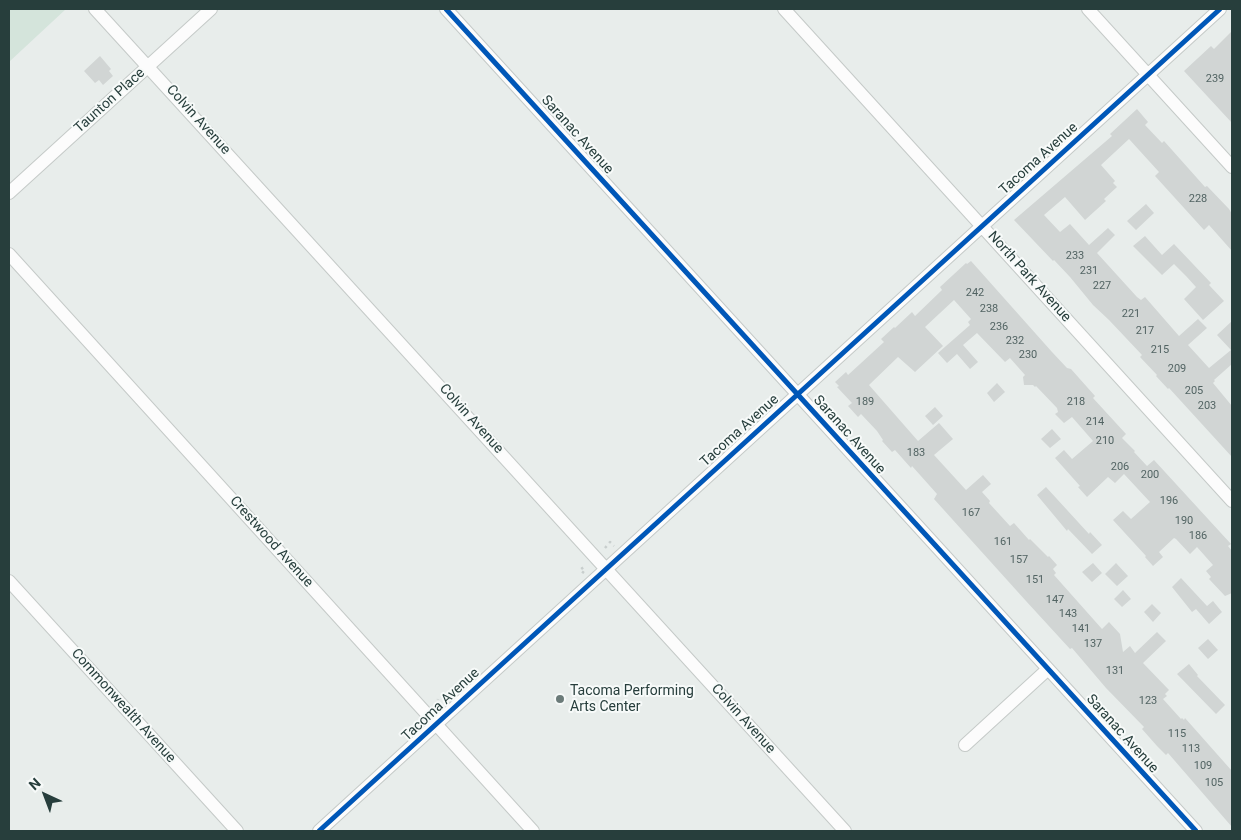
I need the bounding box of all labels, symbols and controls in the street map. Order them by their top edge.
street label: Taunton Place [71,65,149,137]
house number: 239 [1206,72,1224,86]
street label: Colvin Avenue [162,82,234,158]
street label: Saranac Avenue [537,92,617,178]
street label: Tacoma Avenue [996,119,1082,199]
house number: 228 [1189,192,1207,206]
street label: North Park Avenue [984,228,1074,326]
house number: 233 [1066,249,1084,263]
house number: 231 [1080,264,1098,278]
house number: 227 [1093,279,1111,293]
house number: 242 [966,286,984,300]
house number: 238 [980,302,998,316]
house number: 221 [1122,307,1140,321]
house number: 236 [990,320,1008,334]
house number: 217 [1136,324,1154,338]
house number: 232 [1006,334,1024,348]
house number: 215 [1151,343,1169,357]
house number: 230 [1019,348,1037,362]
house number: 209 [1168,362,1186,376]
street label: Colvin Avenue [435,381,507,457]
house number: 205 [1185,384,1203,398]
street label: Tacoma Avenue [697,391,783,471]
street label: Saranac Avenue [809,392,889,478]
house number: 189 [856,395,874,409]
house number: 218 [1067,395,1085,409]
house number: 203 [1198,399,1216,413]
house number: 214 [1086,415,1104,429]
house number: 210 [1096,434,1114,448]
house number: 183 [907,446,925,460]
house number: 206 [1111,460,1129,474]
house number: 200 [1141,468,1159,482]
street label: Crestwood Avenue [226,493,316,591]
house number: 196 [1160,494,1178,508]
house number: 167 [962,506,980,520]
house number: 190 [1175,514,1193,528]
house number: 186 [1189,529,1207,543]
house number: 161 [994,535,1012,549]
house number: 157 [1010,553,1028,567]
house number: 151 [1026,573,1044,587]
house number: 147 [1046,593,1064,607]
house number: 143 [1059,607,1077,621]
house number: 141 [1072,622,1090,636]
house number: 137 [1084,637,1102,651]
street label: Commonwealth Avenue [67,645,179,767]
house number: 131 [1106,664,1124,678]
street label: Tacoma Avenue [399,665,483,745]
street label: Colvin Avenue [707,681,779,757]
place label: Tacoma Performing Arts Center [570,683,694,716]
street label: Saranac Avenue [1082,691,1162,777]
marker: Tacoma Performing Arts Center [554,693,566,705]
house number: 123 [1139,694,1157,708]
house number: 115 [1168,727,1186,741]
house number: 113 [1182,742,1200,756]
house number: 109 [1194,759,1212,773]
north arrow [20,770,70,820]
text: N [26,775,44,793]
house number: 105 [1205,776,1223,790]

